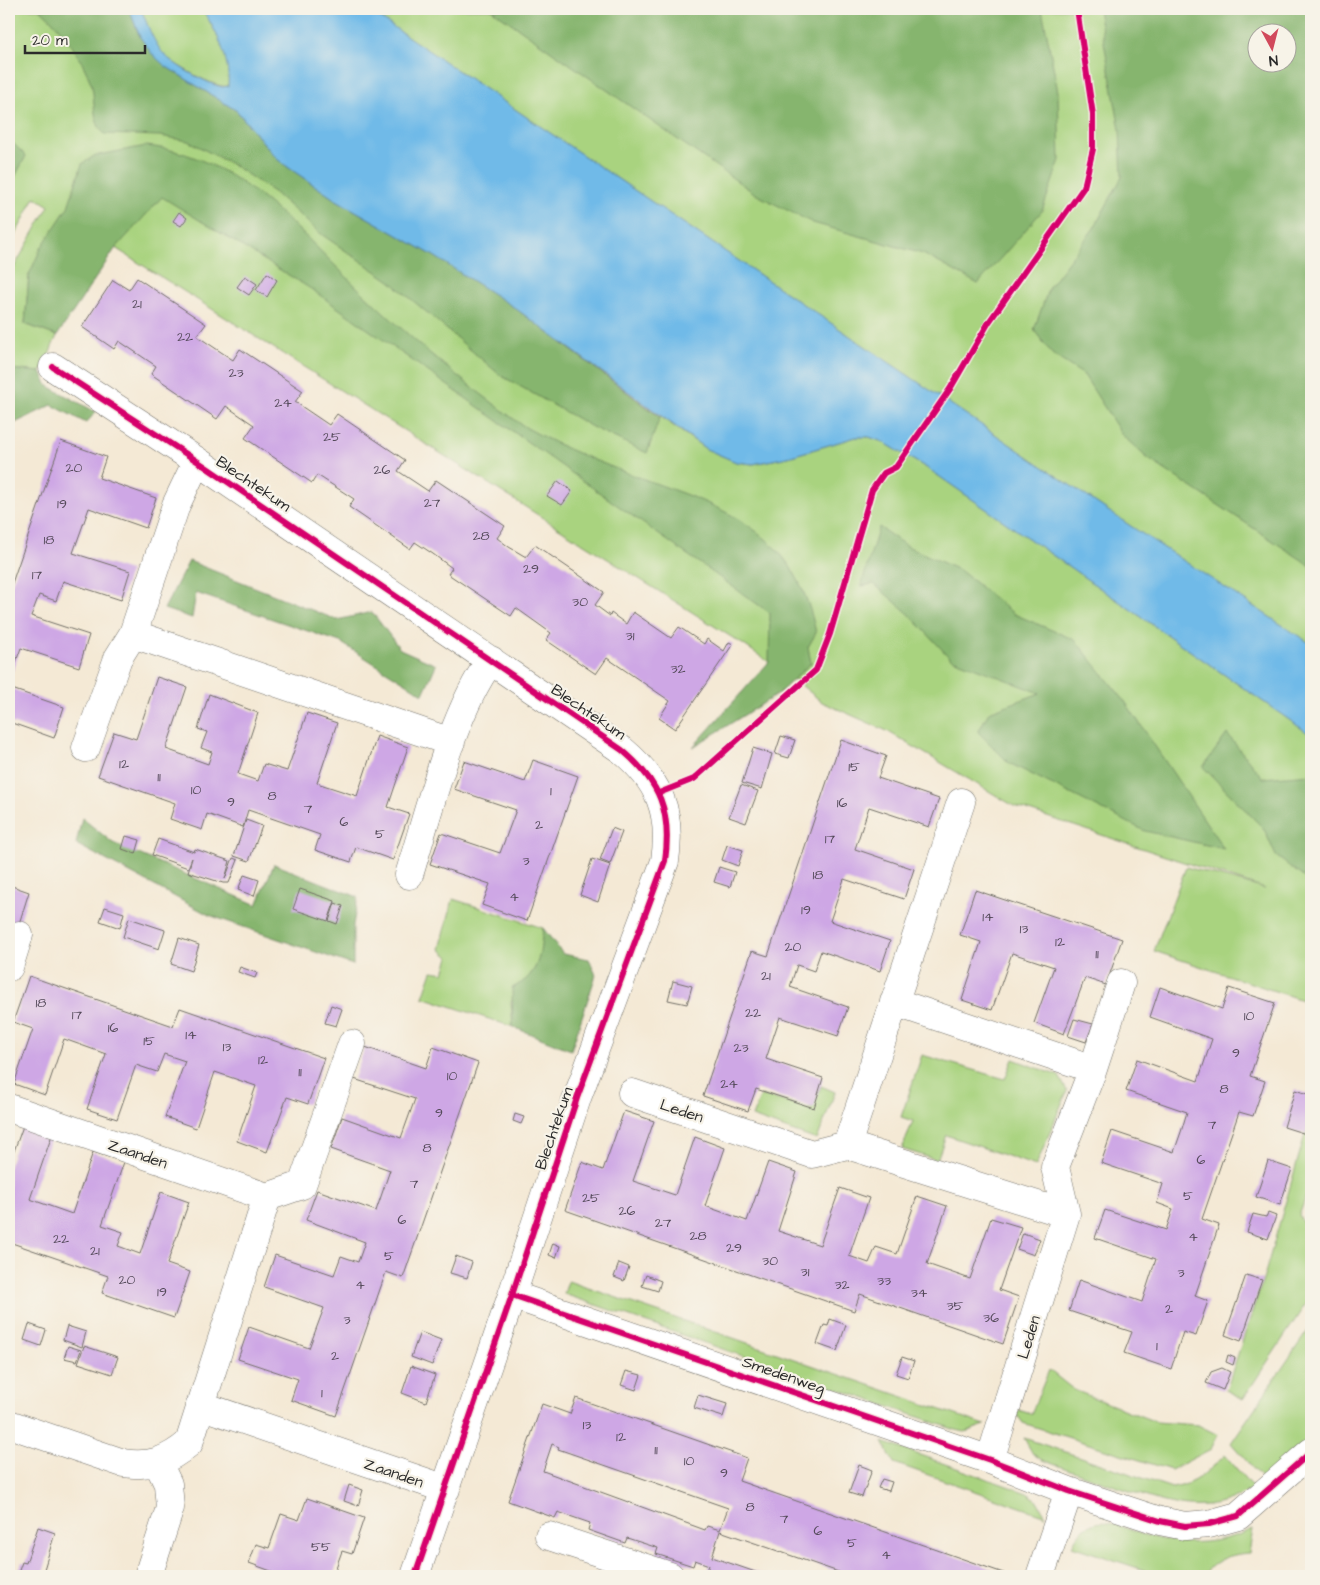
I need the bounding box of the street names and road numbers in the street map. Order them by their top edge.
street label: Blechtekum [212,451,296,517]
street label: Blechtekum [547,679,631,745]
street label: Blechtekum [530,1084,579,1173]
street label: Leden [657,1094,706,1128]
street label: Zaanden [105,1134,170,1174]
street label: Leden [1012,1313,1046,1362]
street label: Smedenweg [739,1351,828,1400]
street label: Zaanden [361,1453,426,1493]

